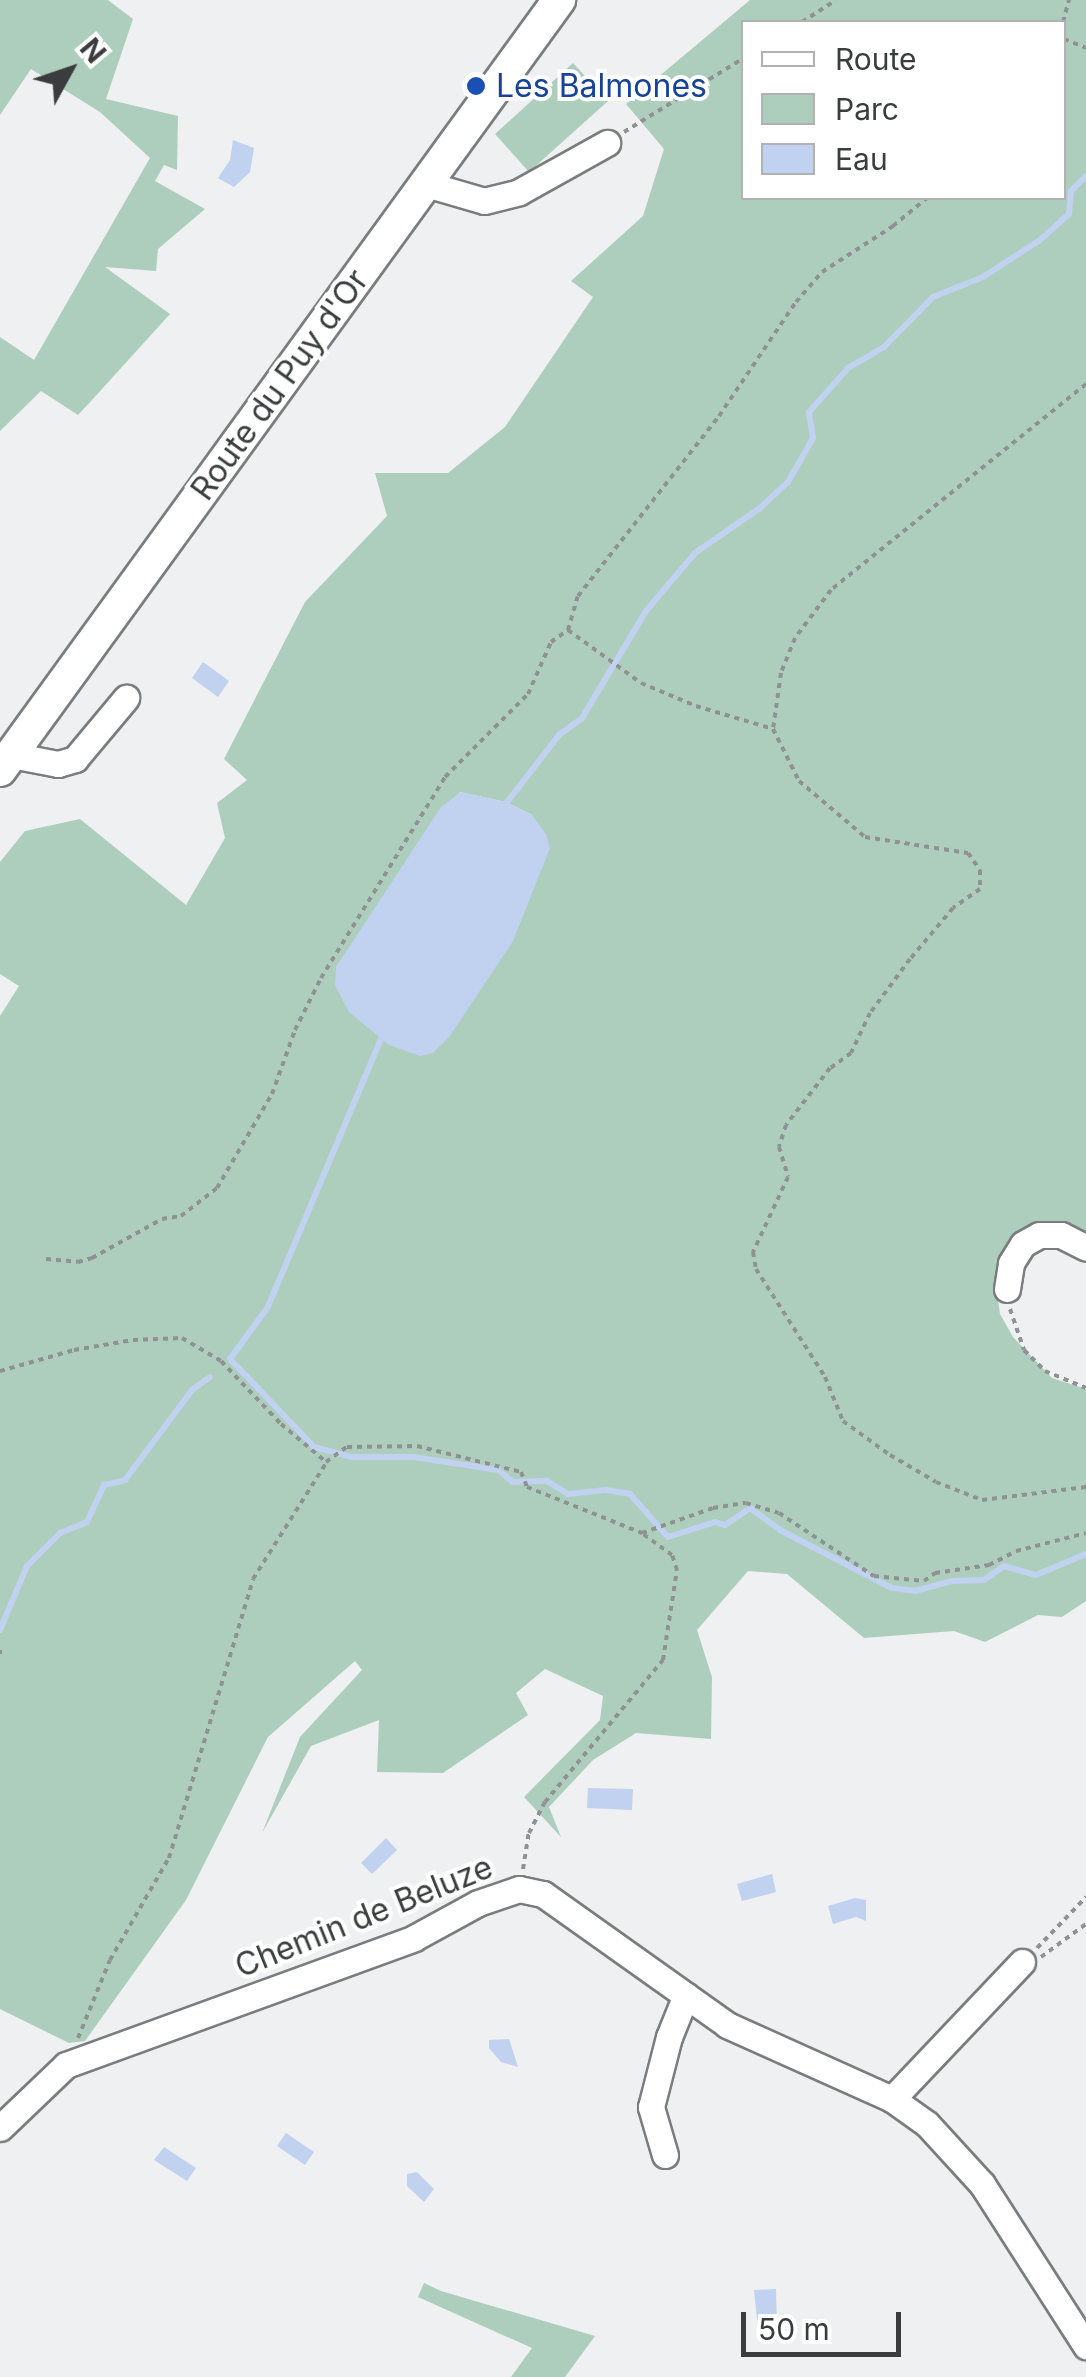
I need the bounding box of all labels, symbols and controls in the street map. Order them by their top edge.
north arrow [20,20,120,120]
legend [741,20,1066,200]
text: N [73,32,113,70]
text: Route [835,41,917,77]
place label: Les Balmones [496,67,707,105]
marker: Les Balmones [465,75,487,97]
text: Parc [835,91,899,127]
text: Eau [835,141,888,177]
street label: Route du Puy d'Or [183,262,377,508]
street label: Chemin de Beluze [230,1848,498,1986]
scale bar [746,2292,906,2354]
text: 50 m [758,2311,830,2347]

